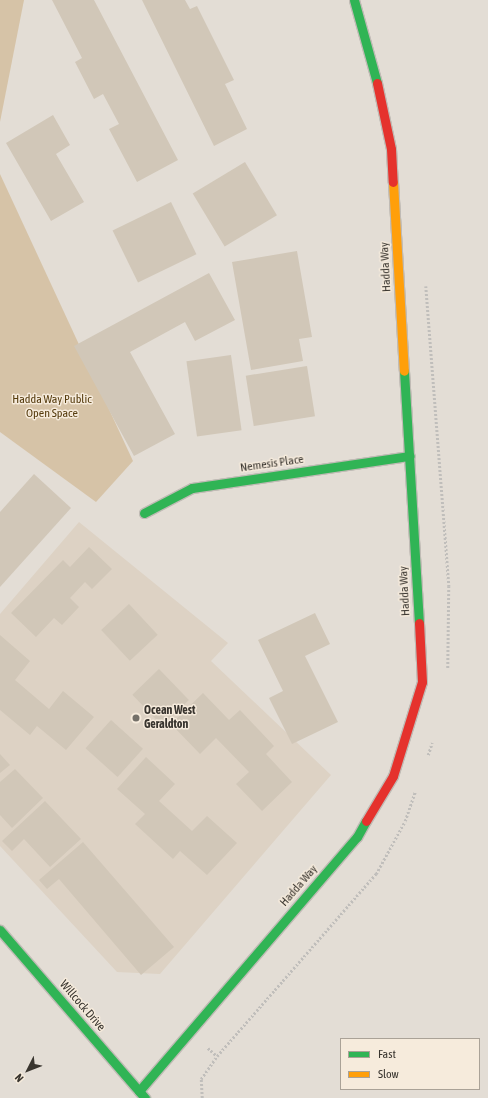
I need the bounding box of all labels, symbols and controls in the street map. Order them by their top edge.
street label: Hadda Way [378,242,394,292]
park label: Hadda Way Public Open Space [12,393,92,421]
street label: Nemesis Place [239,452,305,476]
street label: Hadda Way [397,566,413,616]
place label: Ocean West Geraldton [144,704,195,732]
marker: Ocean West Geraldton [131,713,141,723]
street label: Hadda Way [277,862,321,910]
street label: Willcock Drive [56,978,108,1034]
legend [340,1038,480,1090]
text: Fast [378,1047,396,1061]
north arrow [8,1050,48,1090]
text: Slow [378,1067,399,1081]
text: N [12,1072,26,1084]

